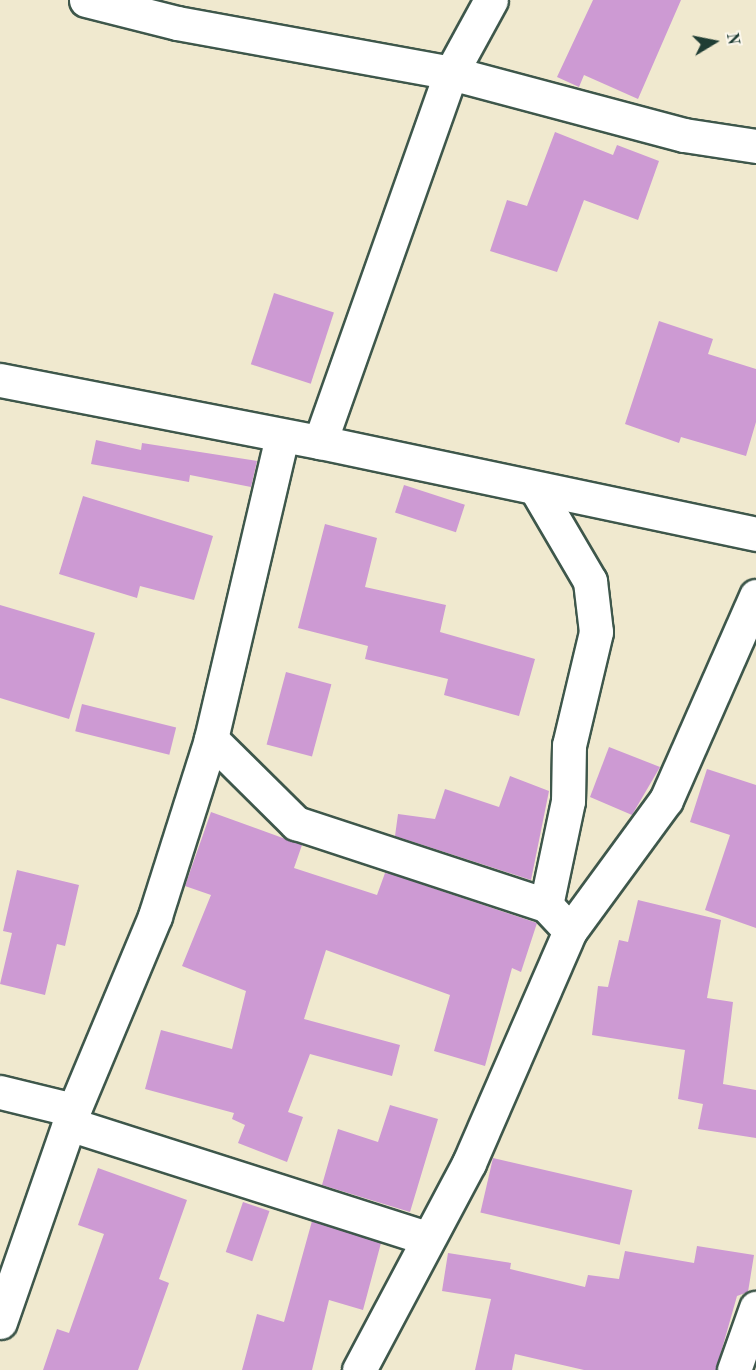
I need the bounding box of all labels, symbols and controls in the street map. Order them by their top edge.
north arrow [684,12,744,72]
text: N [723,31,741,46]

